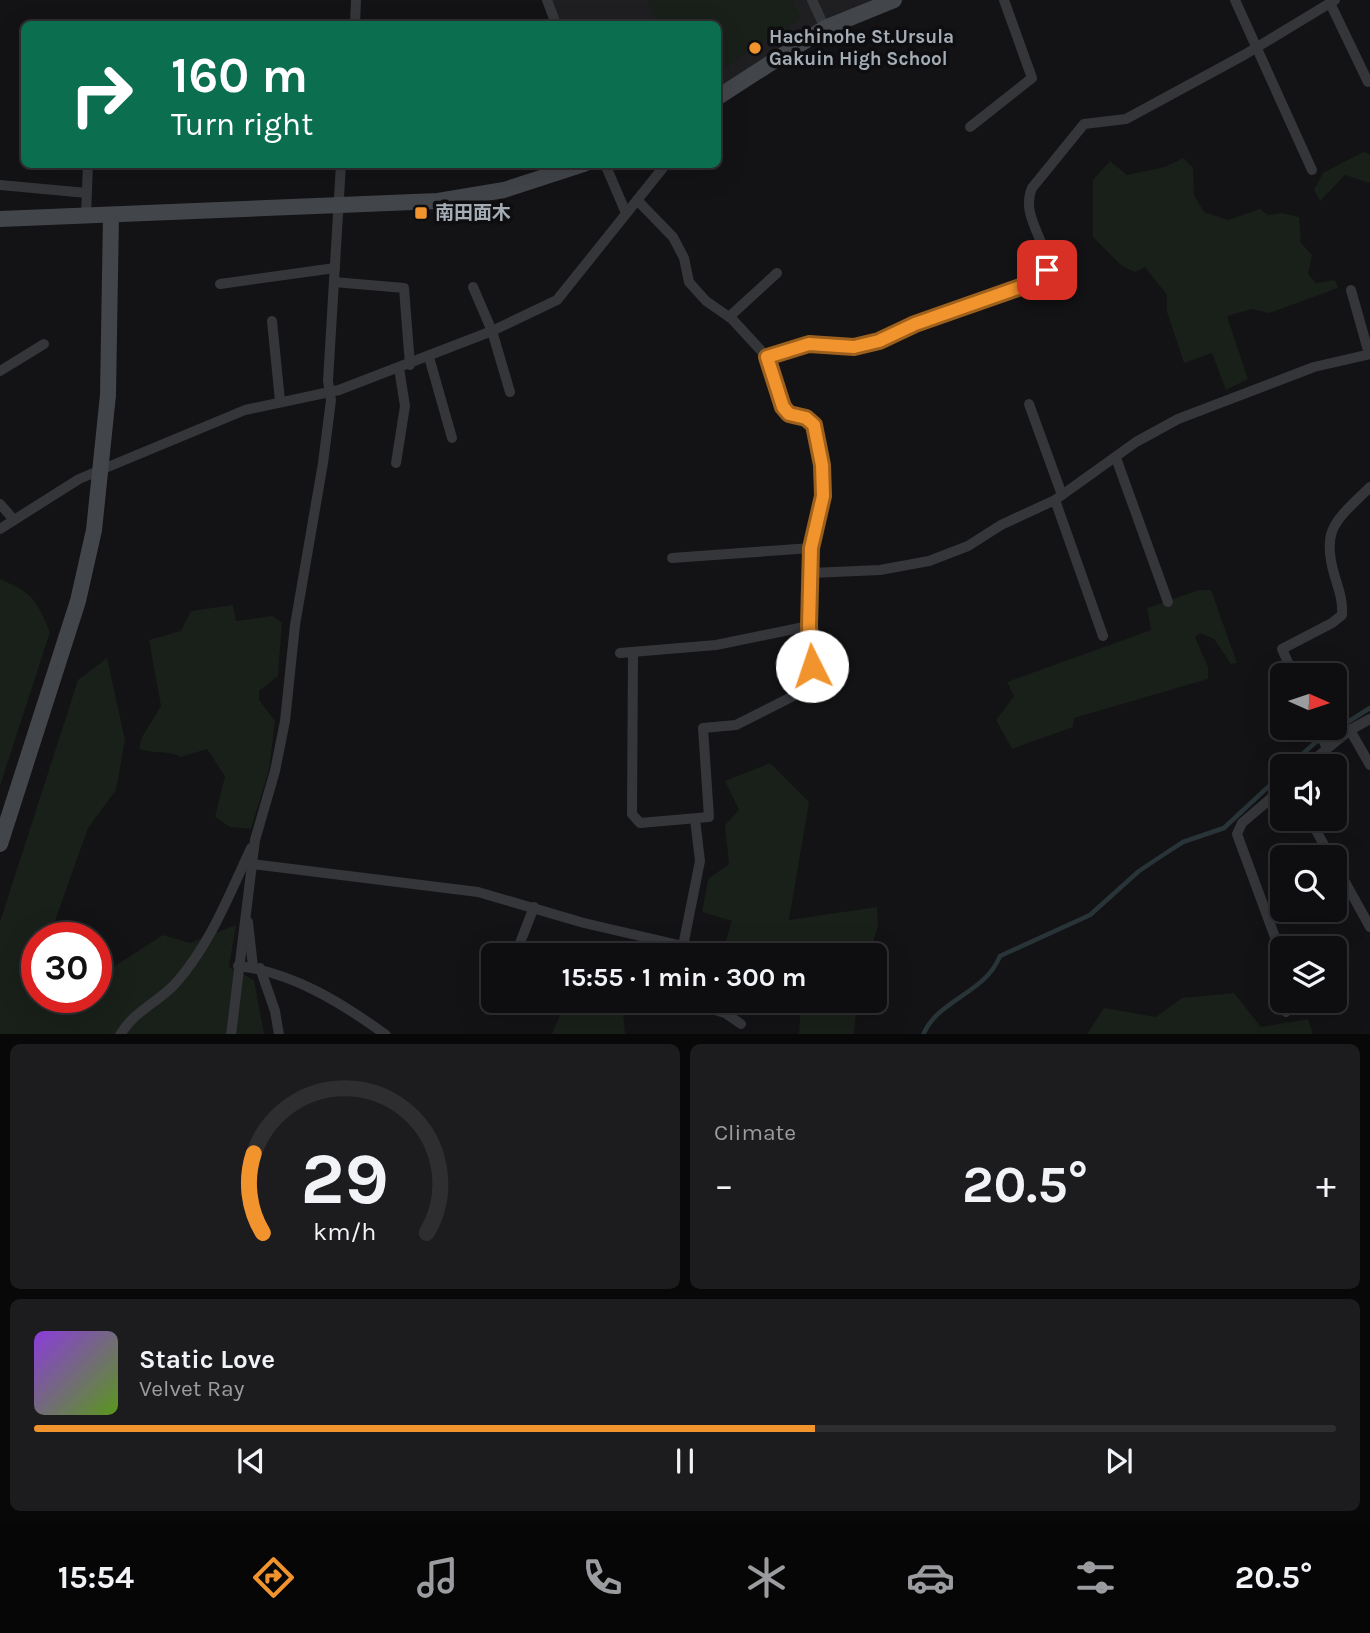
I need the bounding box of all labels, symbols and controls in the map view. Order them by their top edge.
place label: Hachinohe St.Ursula Gakuin High School [769,26,954,70]
marker: Hachinohe St.Ursula Gakuin High School [747,40,763,56]
text: 160 m [171,47,308,104]
icon: right [56,49,147,140]
text: Turn right [171,106,313,143]
place label: 南田面木 [435,202,511,224]
marker: 南田面木 [413,205,429,221]
pin [1017,240,1077,300]
icon: arrive [1028,251,1066,289]
position arrow [775,629,849,703]
north arrow [1270,663,1348,740]
map controls [1270,663,1347,1013]
button: sound [1270,754,1347,831]
button: search [1270,845,1347,922]
speed limit sign: 30 [21,922,112,1013]
button: layers [1270,936,1347,1013]
text: 15:55 · 1 min · 300 m [562,962,806,993]
text: Climate [714,1119,796,1146]
text: 29 [301,1136,389,1221]
text: 20.5° [962,1154,1088,1215]
text: − [714,1163,734,1208]
text: + [1316,1163,1336,1208]
text: km/h [313,1216,377,1245]
text: Static Love [139,1344,275,1375]
text: Velvet Ray [139,1375,244,1402]
icon: previous [232,1442,270,1480]
icon: pause [666,1442,704,1480]
icon: next [1100,1442,1138,1480]
icon: directions [249,1553,298,1602]
icon: music [413,1553,462,1602]
icon: phone [578,1553,627,1602]
icon: climate [742,1553,791,1602]
icon: car [906,1553,955,1602]
icon: filters [1071,1553,1120,1602]
text: 15:54 [58,1559,134,1596]
text: 20.5° [1235,1559,1312,1596]

